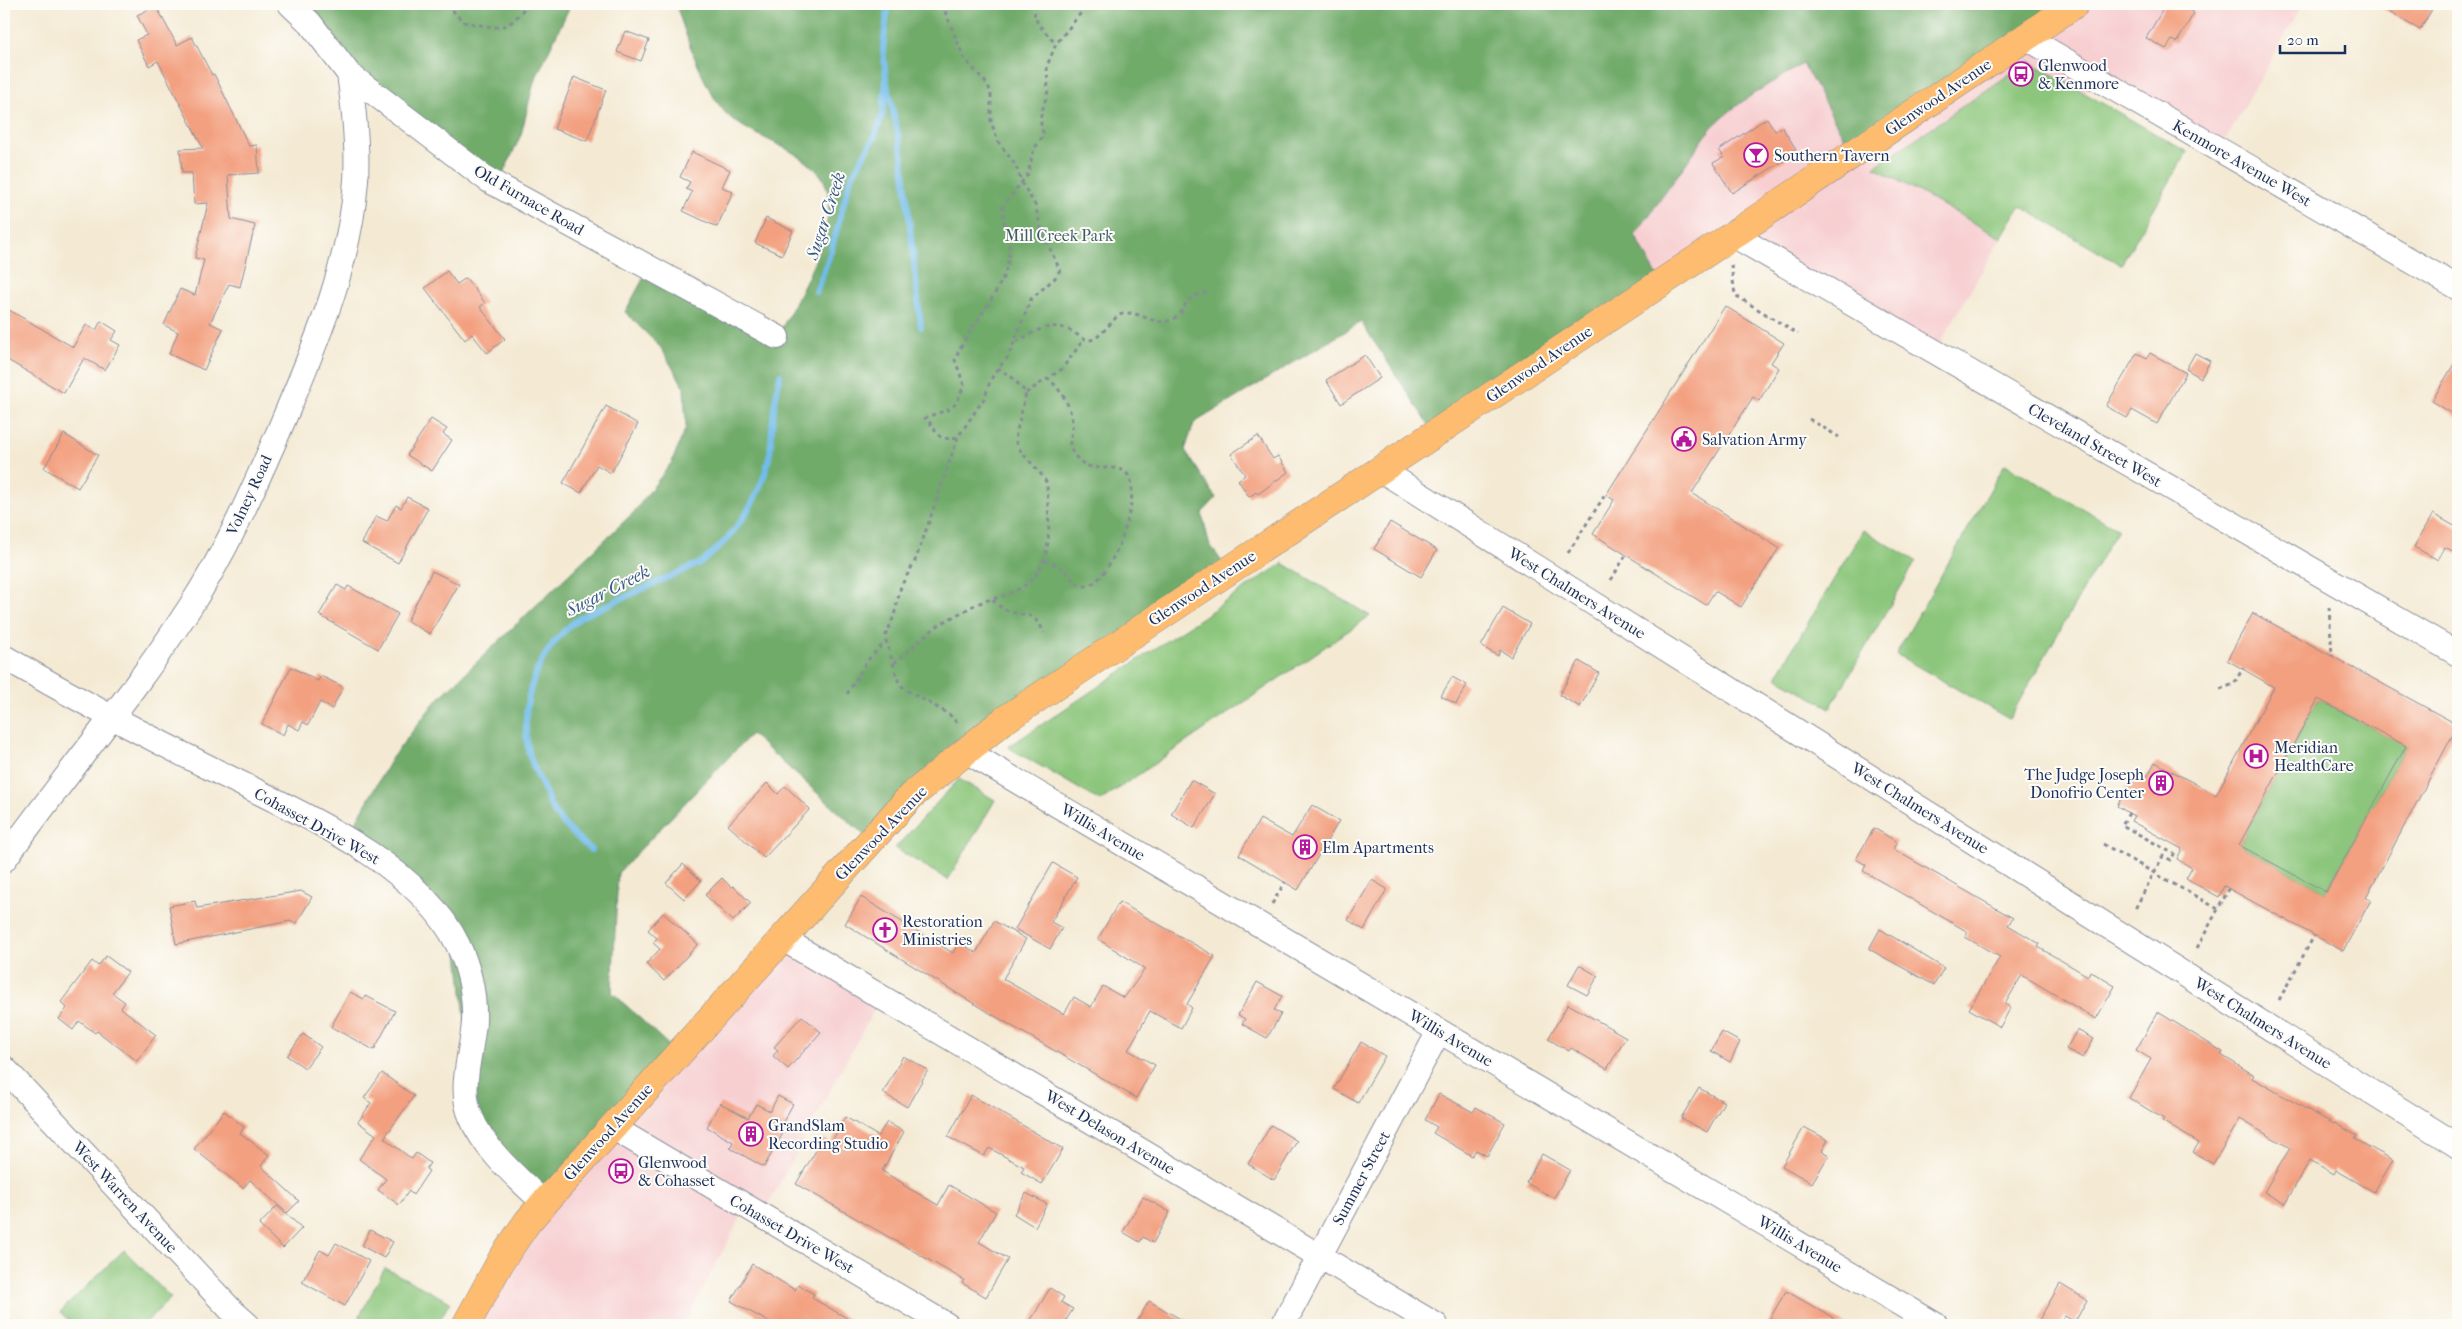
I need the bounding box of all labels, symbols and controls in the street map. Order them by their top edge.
scale bar [2280,22,2344,54]
text: 20 m [2287,31,2319,49]
street label: Glenwood Avenue [1881,54,1995,140]
place label: Glenwood & Kenmore [2038,56,2119,93]
bus stop icon: Glenwood & Kenmore [2008,61,2034,87]
street label: Kenmore Avenue West [2169,115,2315,211]
bar icon: Southern Tavern [1743,142,1769,168]
place label: Southern Tavern [1774,146,1890,165]
street label: Old Furnace Road [470,161,588,239]
water label: Sugar Creek [802,169,850,264]
park label: Mill Creek Park [1005,226,1114,245]
street label: Glenwood Avenue [1482,321,1596,407]
street label: Cleveland Street West [2025,399,2166,491]
public building icon: Salvation Army [1671,426,1697,452]
place label: Salvation Army [1702,430,1807,449]
street label: Volney Road [222,452,276,539]
street label: West Chalmers Avenue [1504,543,1649,643]
street label: Glenwood Avenue [1145,546,1259,630]
water label: Sugar Creek [562,561,653,622]
place label: Meridian HealthCare [2274,738,2354,775]
hospital icon: Meridian HealthCare [2243,743,2269,769]
street label: West Chalmers Avenue [1847,758,1992,858]
place label: The Judge Joseph Donofrio Center [2024,765,2144,802]
building icon: The Judge Joseph Donofrio Center [2148,770,2174,796]
street label: Glenwood Avenue [831,782,931,884]
street label: Cohasset Drive West [251,784,383,869]
street label: Willis Avenue [1057,799,1149,865]
building icon: Elm Apartments [1292,834,1318,860]
place label: Elm Apartments [1322,838,1434,857]
place label: Restoration Ministries [902,912,983,949]
church icon: Restoration Ministries [872,917,898,943]
street label: West Chalmers Avenue [2190,973,2335,1073]
street label: Willis Avenue [1405,1005,1497,1071]
street label: Glenwood Avenue [559,1079,657,1184]
street label: West Delason Avenue [1041,1085,1178,1178]
place label: GrandSlam Recording Studio [768,1116,888,1153]
building icon: GrandSlam Recording Studio [738,1121,764,1147]
street label: Summer Street [1328,1127,1394,1228]
street label: West Warren Avenue [68,1137,182,1257]
place label: Glenwood & Cohasset [638,1153,715,1190]
bus stop icon: Glenwood & Cohasset [608,1158,634,1184]
street label: Cohasset Drive West [726,1191,858,1278]
street label: Willis Avenue [1754,1211,1846,1277]

